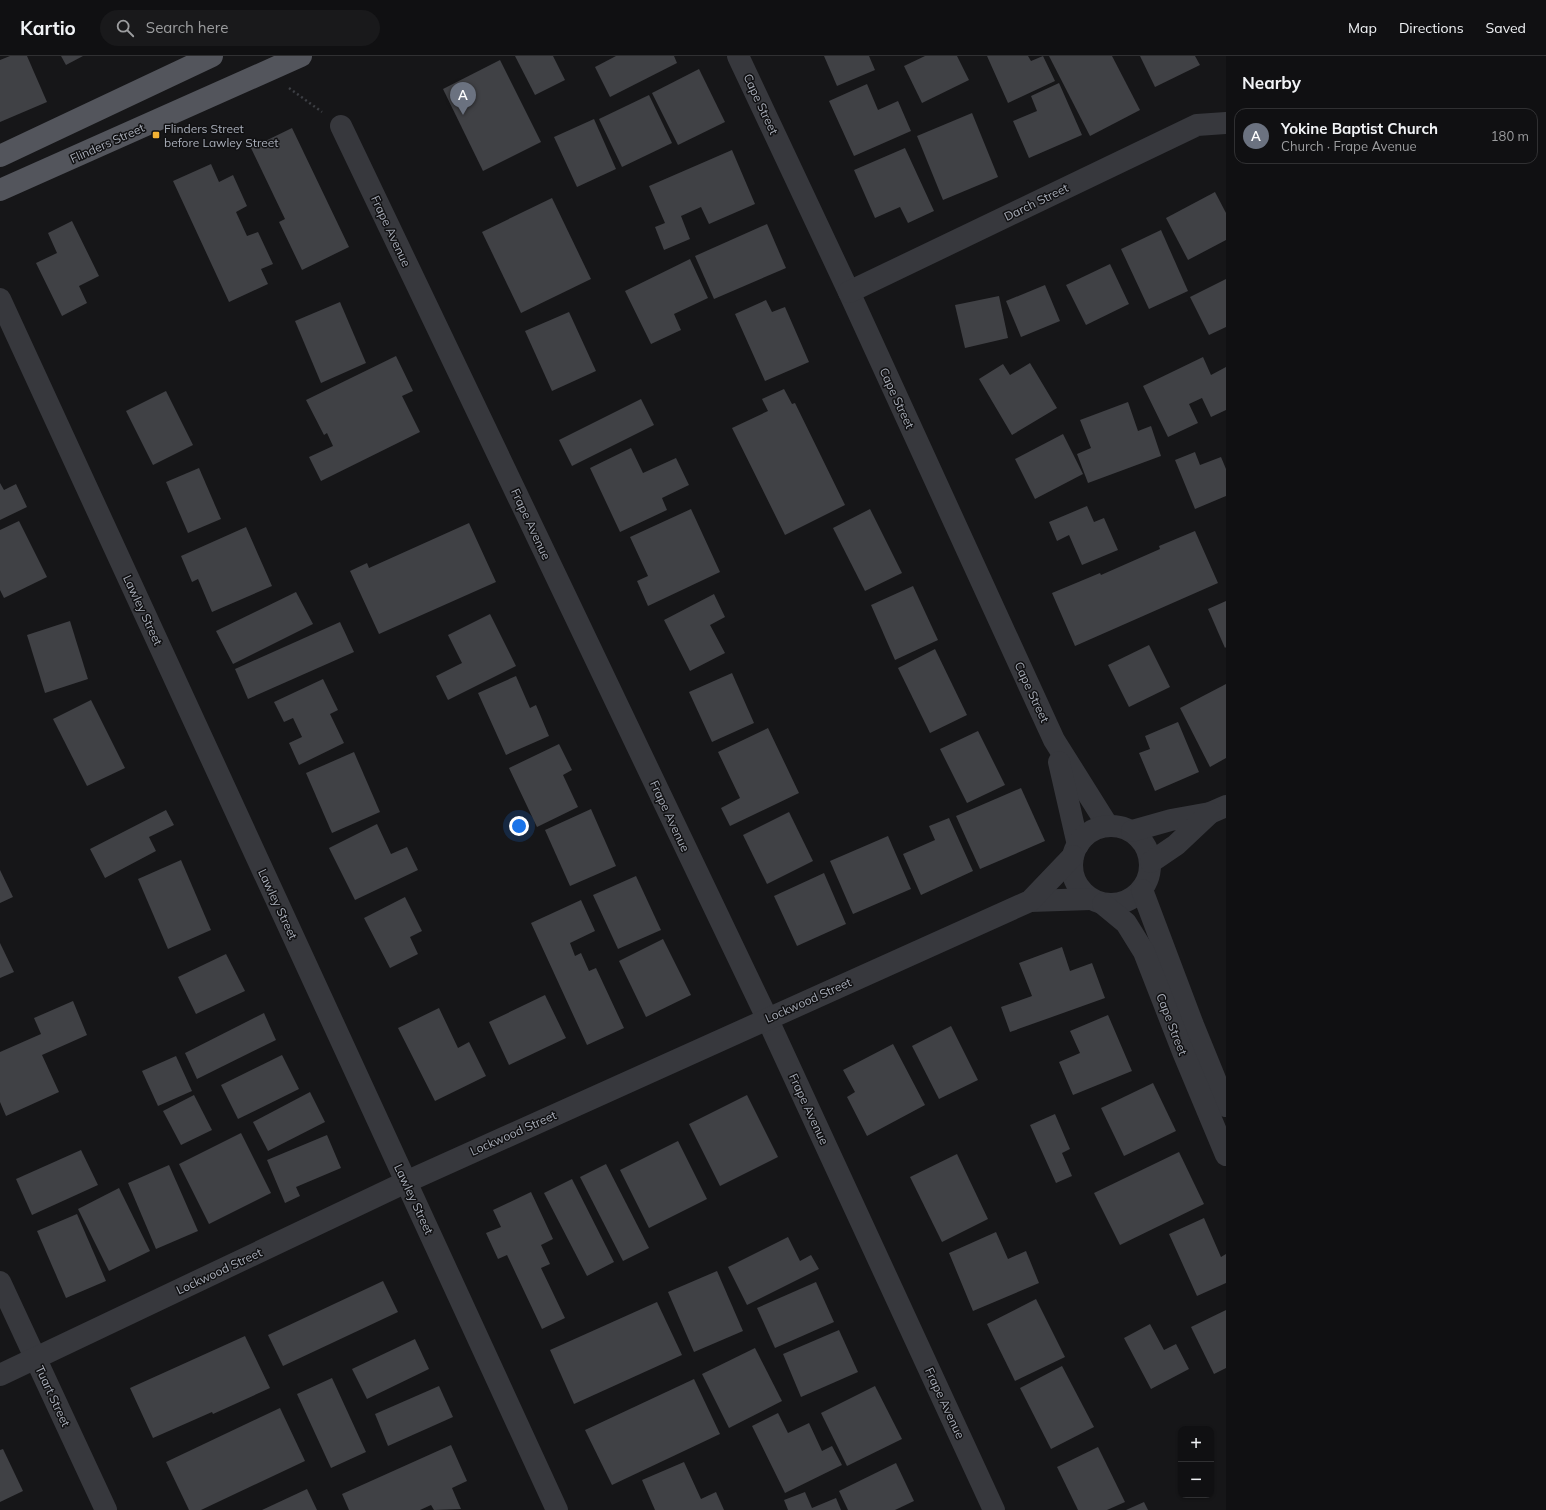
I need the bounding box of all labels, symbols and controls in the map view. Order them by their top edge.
search box [100,10,380,46]
text: Kartio [20,16,76,40]
icon: search [114,17,136,39]
text: Search here [146,18,228,37]
text: Map [1348,19,1377,37]
text: Directions [1399,19,1464,37]
text: Saved [1486,19,1526,37]
street label: Cape Street [740,71,782,137]
text: Nearby [1242,72,1301,93]
pin: A [450,82,476,115]
text: Yokine Baptist Church [1281,119,1438,138]
street label: Flinders Street [68,120,146,166]
place label: Flinders Street before Lawley Street [164,121,279,150]
text: A [1251,128,1261,144]
text: 180 m [1491,128,1529,144]
marker: Flinders Street before Lawley Street [151,130,161,140]
text: Church · Frape Avenue [1281,138,1417,154]
street label: Darch Street [1001,180,1071,224]
street label: Frape Avenue [368,193,414,269]
street label: Cape Street [876,365,918,431]
street label: Frape Avenue [508,486,554,562]
street label: Lawley Street [120,572,166,648]
street label: Cape Street [1011,659,1053,725]
street label: Frape Avenue [647,778,693,854]
your location [509,816,529,836]
street label: Lawley Street [255,866,301,942]
street label: Lockwood Street [763,974,853,1026]
street label: Cape Street [1153,991,1191,1057]
street label: Frape Avenue [786,1071,832,1147]
street label: Lockwood Street [468,1107,558,1159]
street label: Lawley Street [391,1161,437,1237]
street label: Lockwood Street [174,1245,264,1297]
street label: Tuart Street [32,1363,74,1429]
street label: Frape Avenue [922,1365,968,1441]
map controls [1178,1426,1214,1498]
button: + [1178,1426,1214,1462]
button: − [1178,1462,1214,1498]

